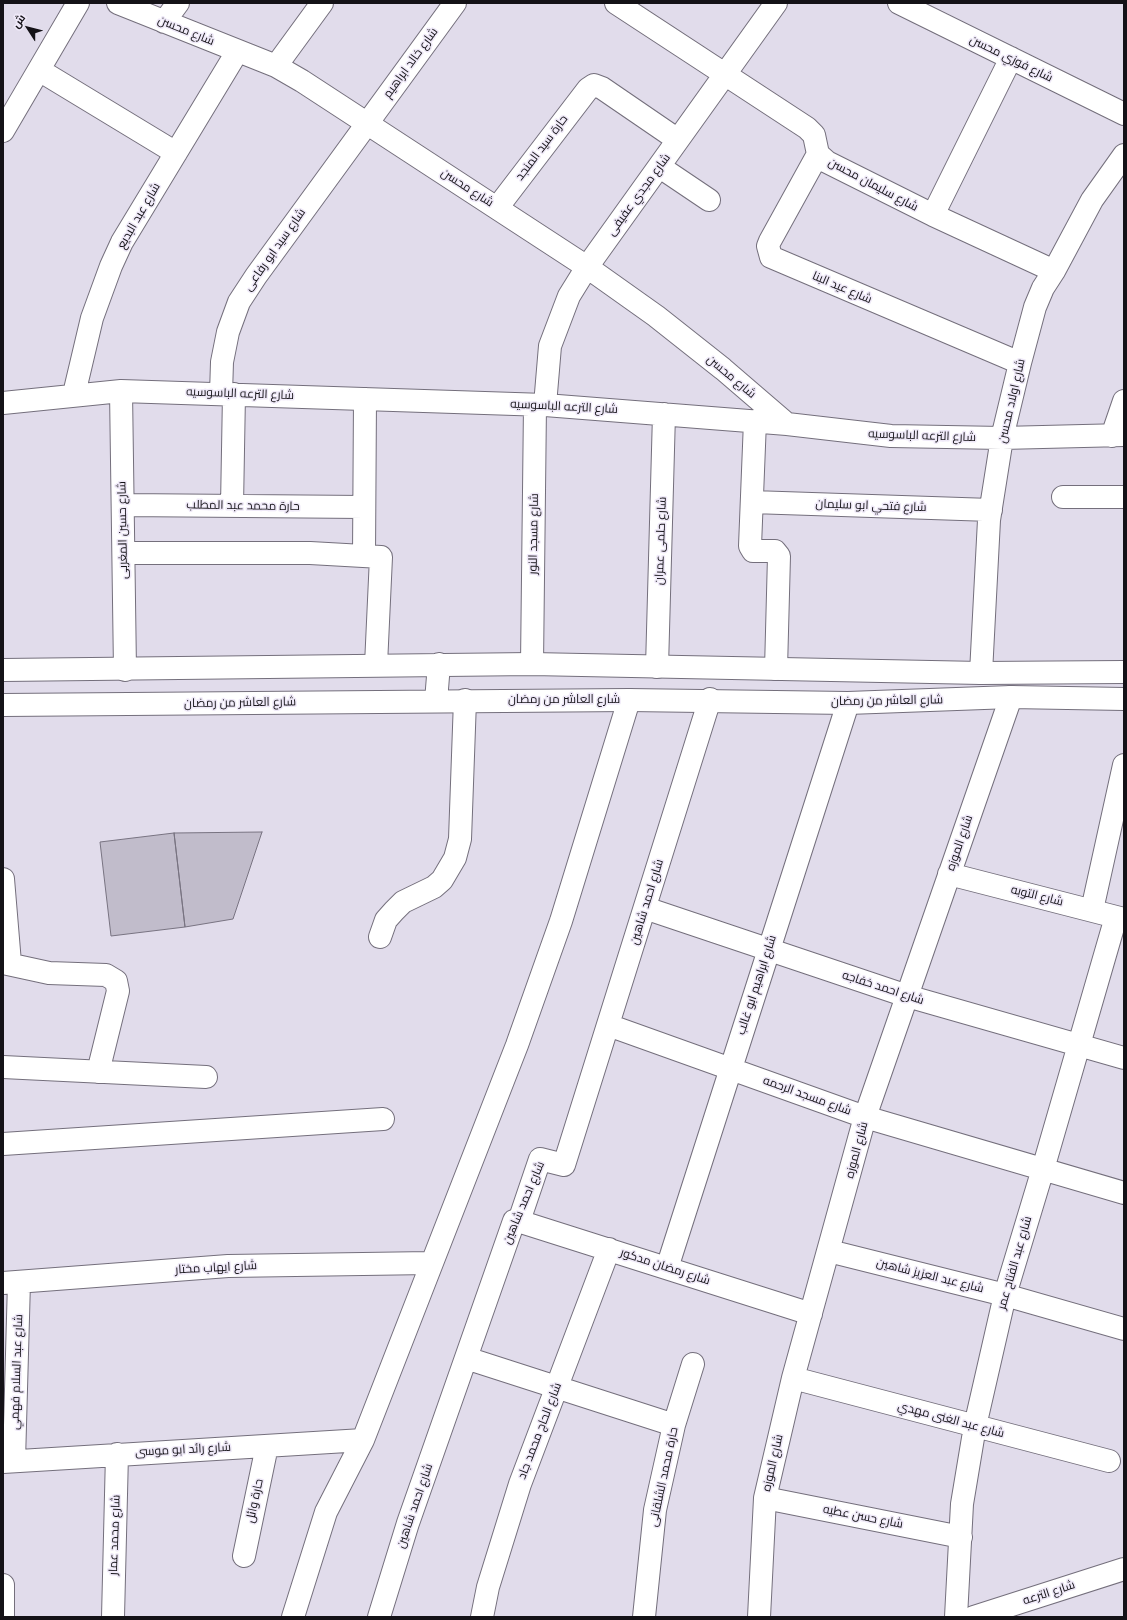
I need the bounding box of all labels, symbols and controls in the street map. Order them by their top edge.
north arrow [8,8,48,48]
text: ش [8,11,28,31]
street label: شارع محسن [156,13,216,49]
street label: شارع خالد ابراهيم [381,25,441,101]
street label: شارع فوزي محسن [967,33,1055,85]
street label: حارة سيد المنجد [513,112,571,184]
street label: شارع مجدي عفيفى [604,151,674,239]
street label: شارع سليمان محسن [826,155,920,215]
street label: شارع محسن [438,166,496,210]
street label: شارع عبد البديع [114,180,164,252]
street label: شارع سيد ابو رفاعى [241,206,309,294]
street label: شارع عيد البنا [810,269,874,307]
street label: شارع محسن [703,352,759,402]
street label: شارع اولاد محسن [995,357,1029,445]
street label: شارع الترعه الباسوسيه [186,385,294,403]
street label: شارع الترعه الباسوسيه [510,397,618,417]
street label: شارع الترعه الباسوسيه [868,427,976,445]
street label: شارع حسين المغربى [115,481,131,579]
street label: شارع مسجد النور [526,493,542,575]
street label: شارع حلمى عمران [652,497,670,585]
street label: شارع فتحي ابو سليمان [815,497,927,515]
street label: حارة محمد عبد المطلب [186,498,300,514]
street label: شارع العاشر من رمضان [508,693,620,707]
street label: شارع العاشر من رمضان [831,693,943,709]
street label: شارع العاشر من رمضان [184,695,296,711]
street label: شارع الموزه [944,813,976,873]
street label: شارع احمد شاهين [627,857,667,947]
street label: شارع التوبه [1009,883,1065,909]
street label: شارع ابراهيم ابو غالب [734,933,780,1037]
street label: شارع احمد خفاجه [840,968,926,1008]
street label: شارع مسجد الرحمه [761,1073,853,1119]
street label: شارع الموزه [843,1120,871,1180]
street label: شارع احمد شاهين [500,1159,548,1247]
street label: شارع عبد الفتاح عمر [995,1215,1035,1311]
street label: شارع رمضان مدكور [618,1246,712,1288]
street label: شارع عبد العزيز شاهين [875,1256,985,1296]
street label: شارع ايهاب مختار [175,1259,257,1277]
street label: شارع عبد السلام فهمي [8,1314,26,1430]
street label: شارع الحاج محمد جاد [515,1381,565,1481]
street label: شارع عبد الغنى مهدي [896,1399,1006,1441]
street label: حارة محمد الشلقانى [646,1426,682,1528]
street label: شارع الموزه [759,1433,787,1493]
street label: شارع رائد ابو موسى [135,1440,231,1460]
street label: شارع احمد شاهين [394,1462,436,1550]
street label: حارة وائل [243,1478,267,1524]
street label: شارع محمد عمار [106,1494,124,1576]
street label: شارع حسن عطيه [822,1502,904,1532]
street label: شارع الترعه [1021,1578,1077,1608]

